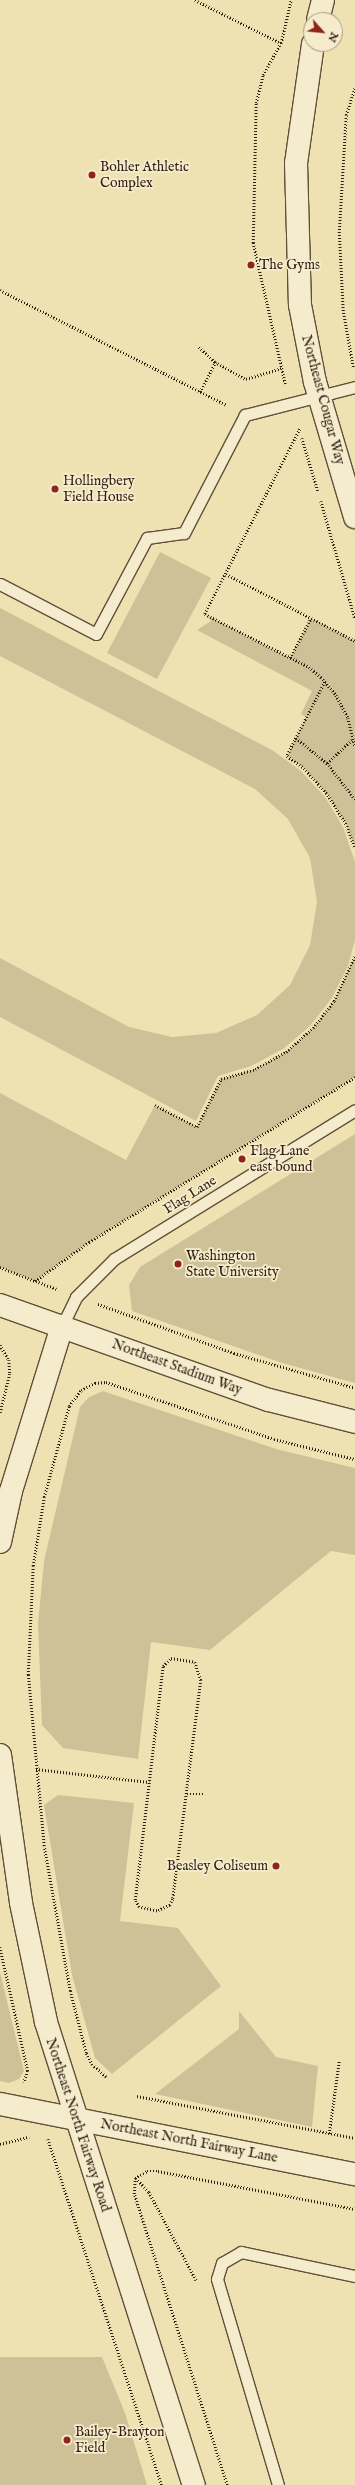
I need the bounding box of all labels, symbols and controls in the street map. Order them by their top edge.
north arrow [303,12,343,52]
text: N [324,30,341,44]
place label: Bohler Athletic Complex [100,159,189,192]
marker: Bohler Athletic Complex [87,170,97,180]
place label: The Gyms [259,257,320,273]
marker: The Gyms [246,260,256,270]
street label: Northeast Cougar Way [298,333,348,467]
place label: Hollingbery Field House [63,473,135,506]
marker: Hollingbery Field House [50,484,60,494]
place label: Flag Lane east bound [250,1143,312,1176]
marker: Flag Lane east bound [237,1154,247,1164]
street label: Flag Lane [160,1172,220,1218]
place label: Washington State University [186,1248,279,1280]
marker: Washington State University [173,1259,183,1269]
street label: Northeast Stadium Way [110,1336,244,1398]
place label: Beasley Coliseum [167,1858,268,1874]
marker: Beasley Coliseum [271,1861,281,1871]
street label: Northeast North Fairway Road [42,2036,114,2214]
street label: Northeast North Fairway Lane [99,2116,279,2166]
place label: Bailey-Brayton Field [75,2424,165,2456]
marker: Bailey-Brayton Field [62,2435,72,2445]

